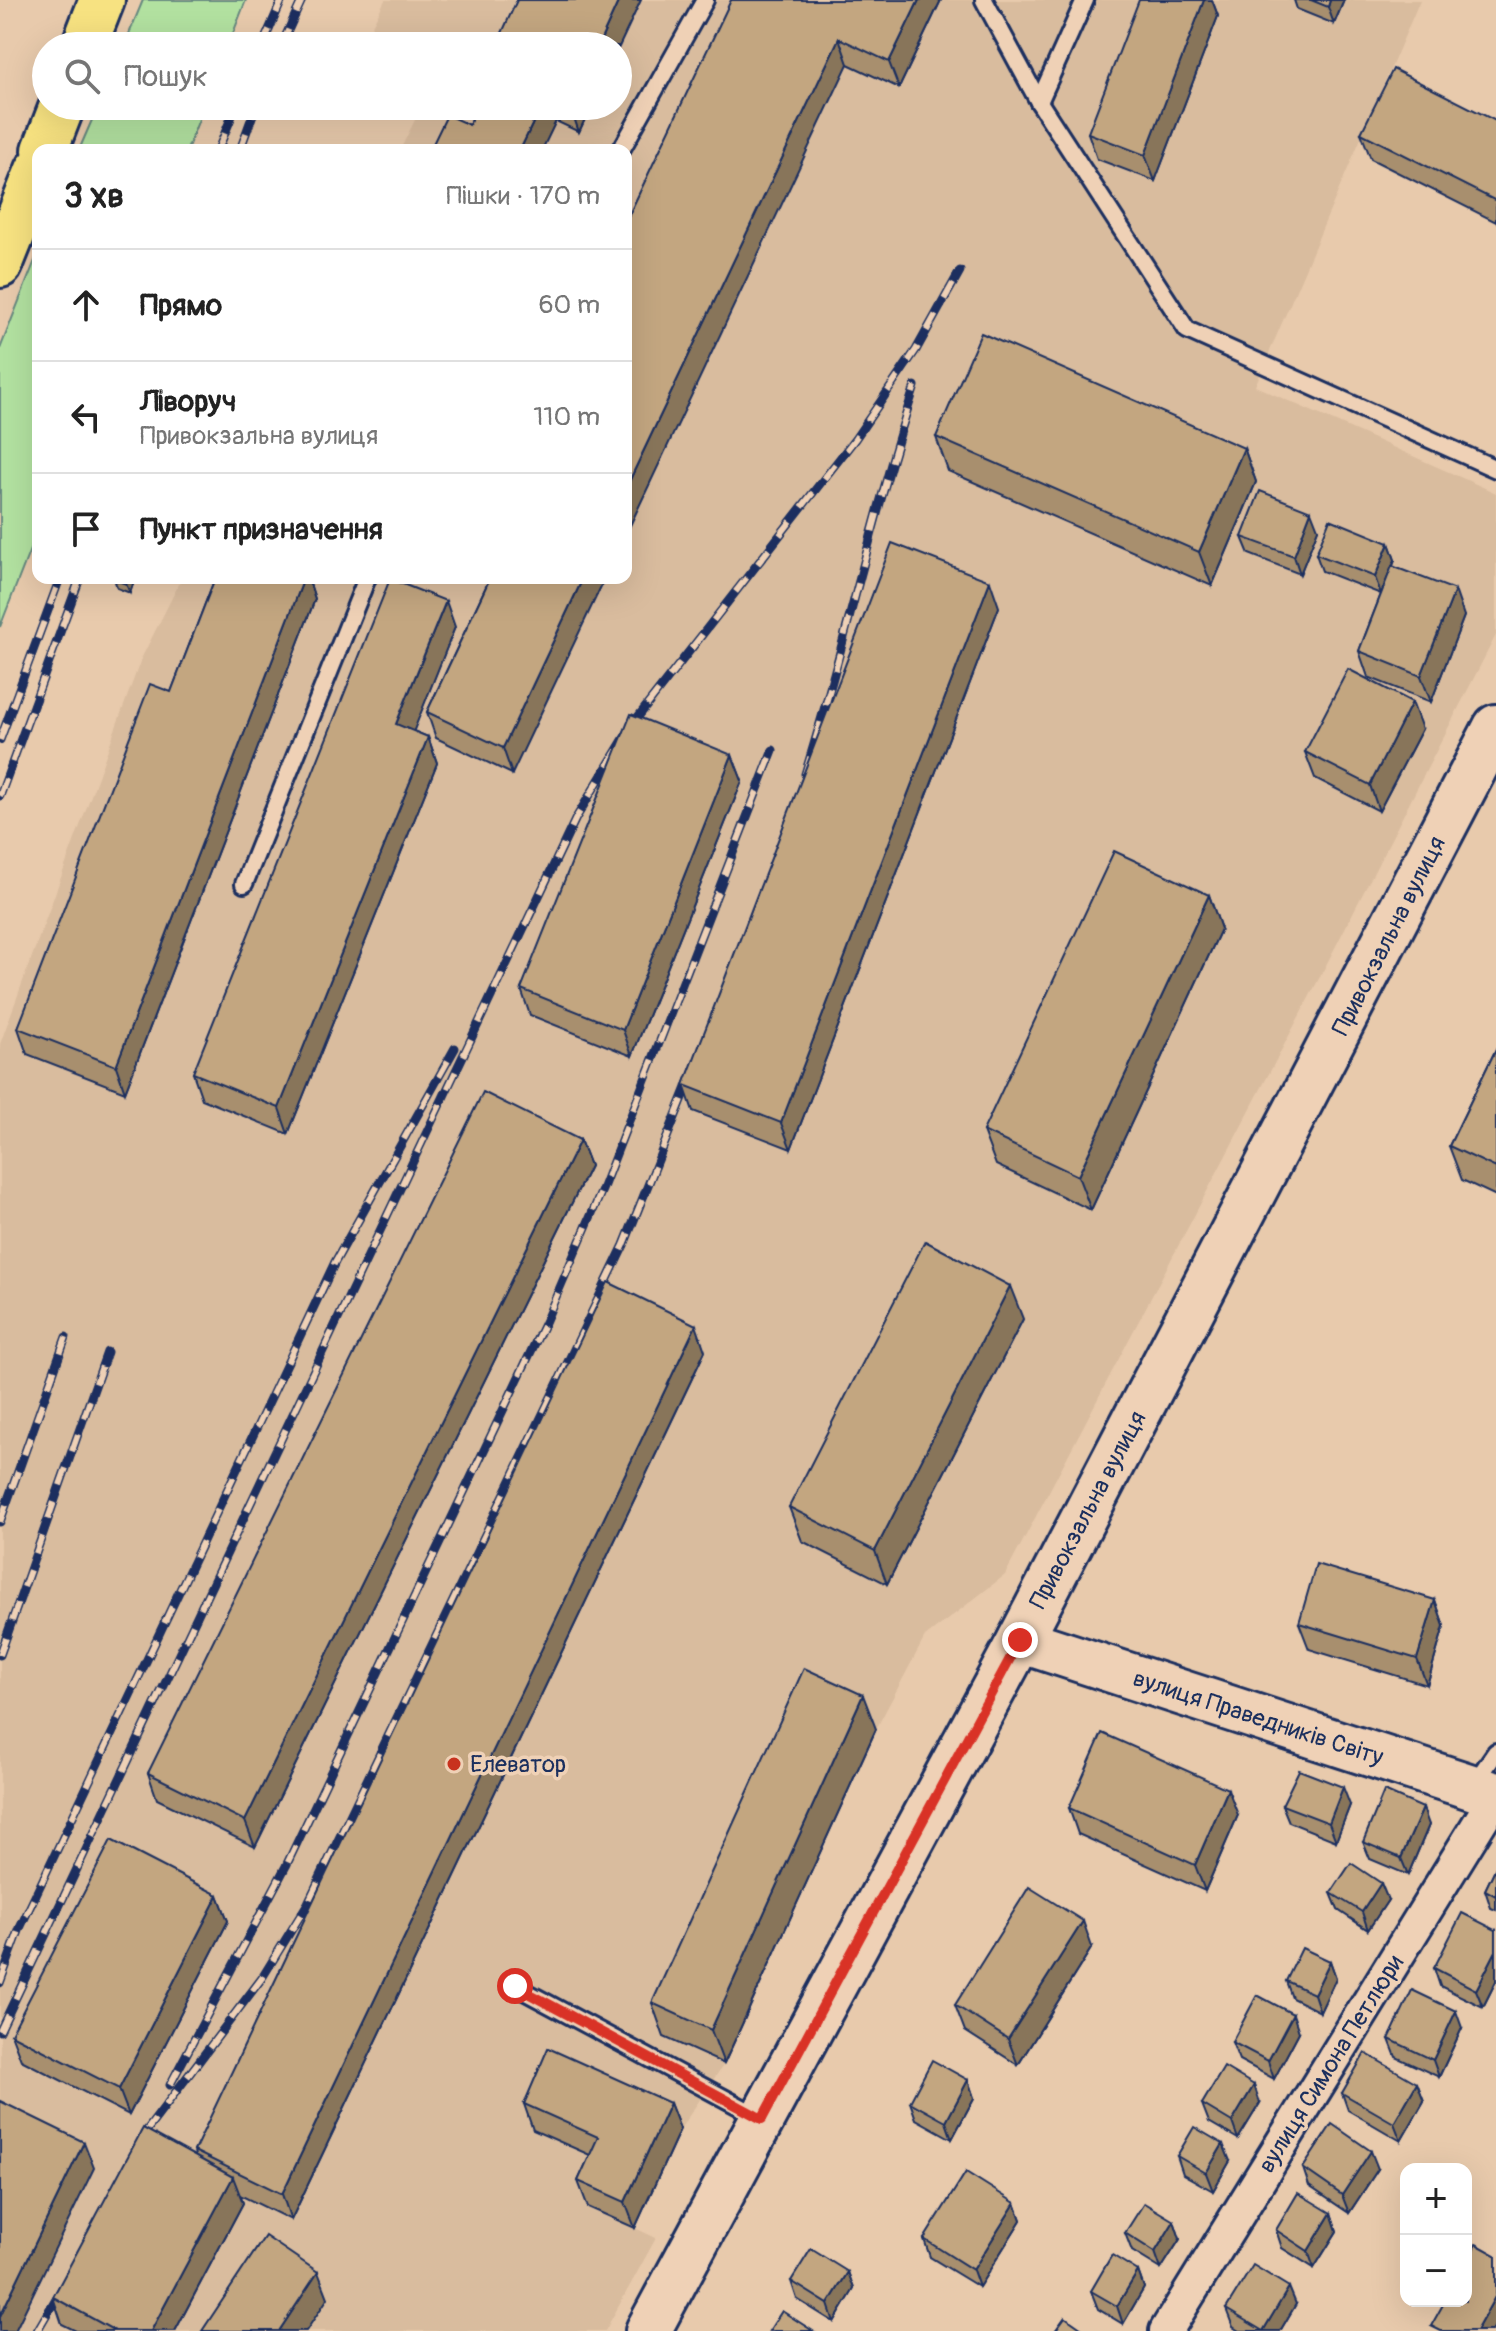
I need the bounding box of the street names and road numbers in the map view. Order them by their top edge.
street label: Привокзальна вулиця [1326,831,1452,1041]
street label: Привокзальна вулиця [1024,1406,1152,1614]
street label: вулиця Праведників Світу [1129,1664,1387,1772]
street label: вулиця Симона Петлюри [1252,1950,1410,2178]

